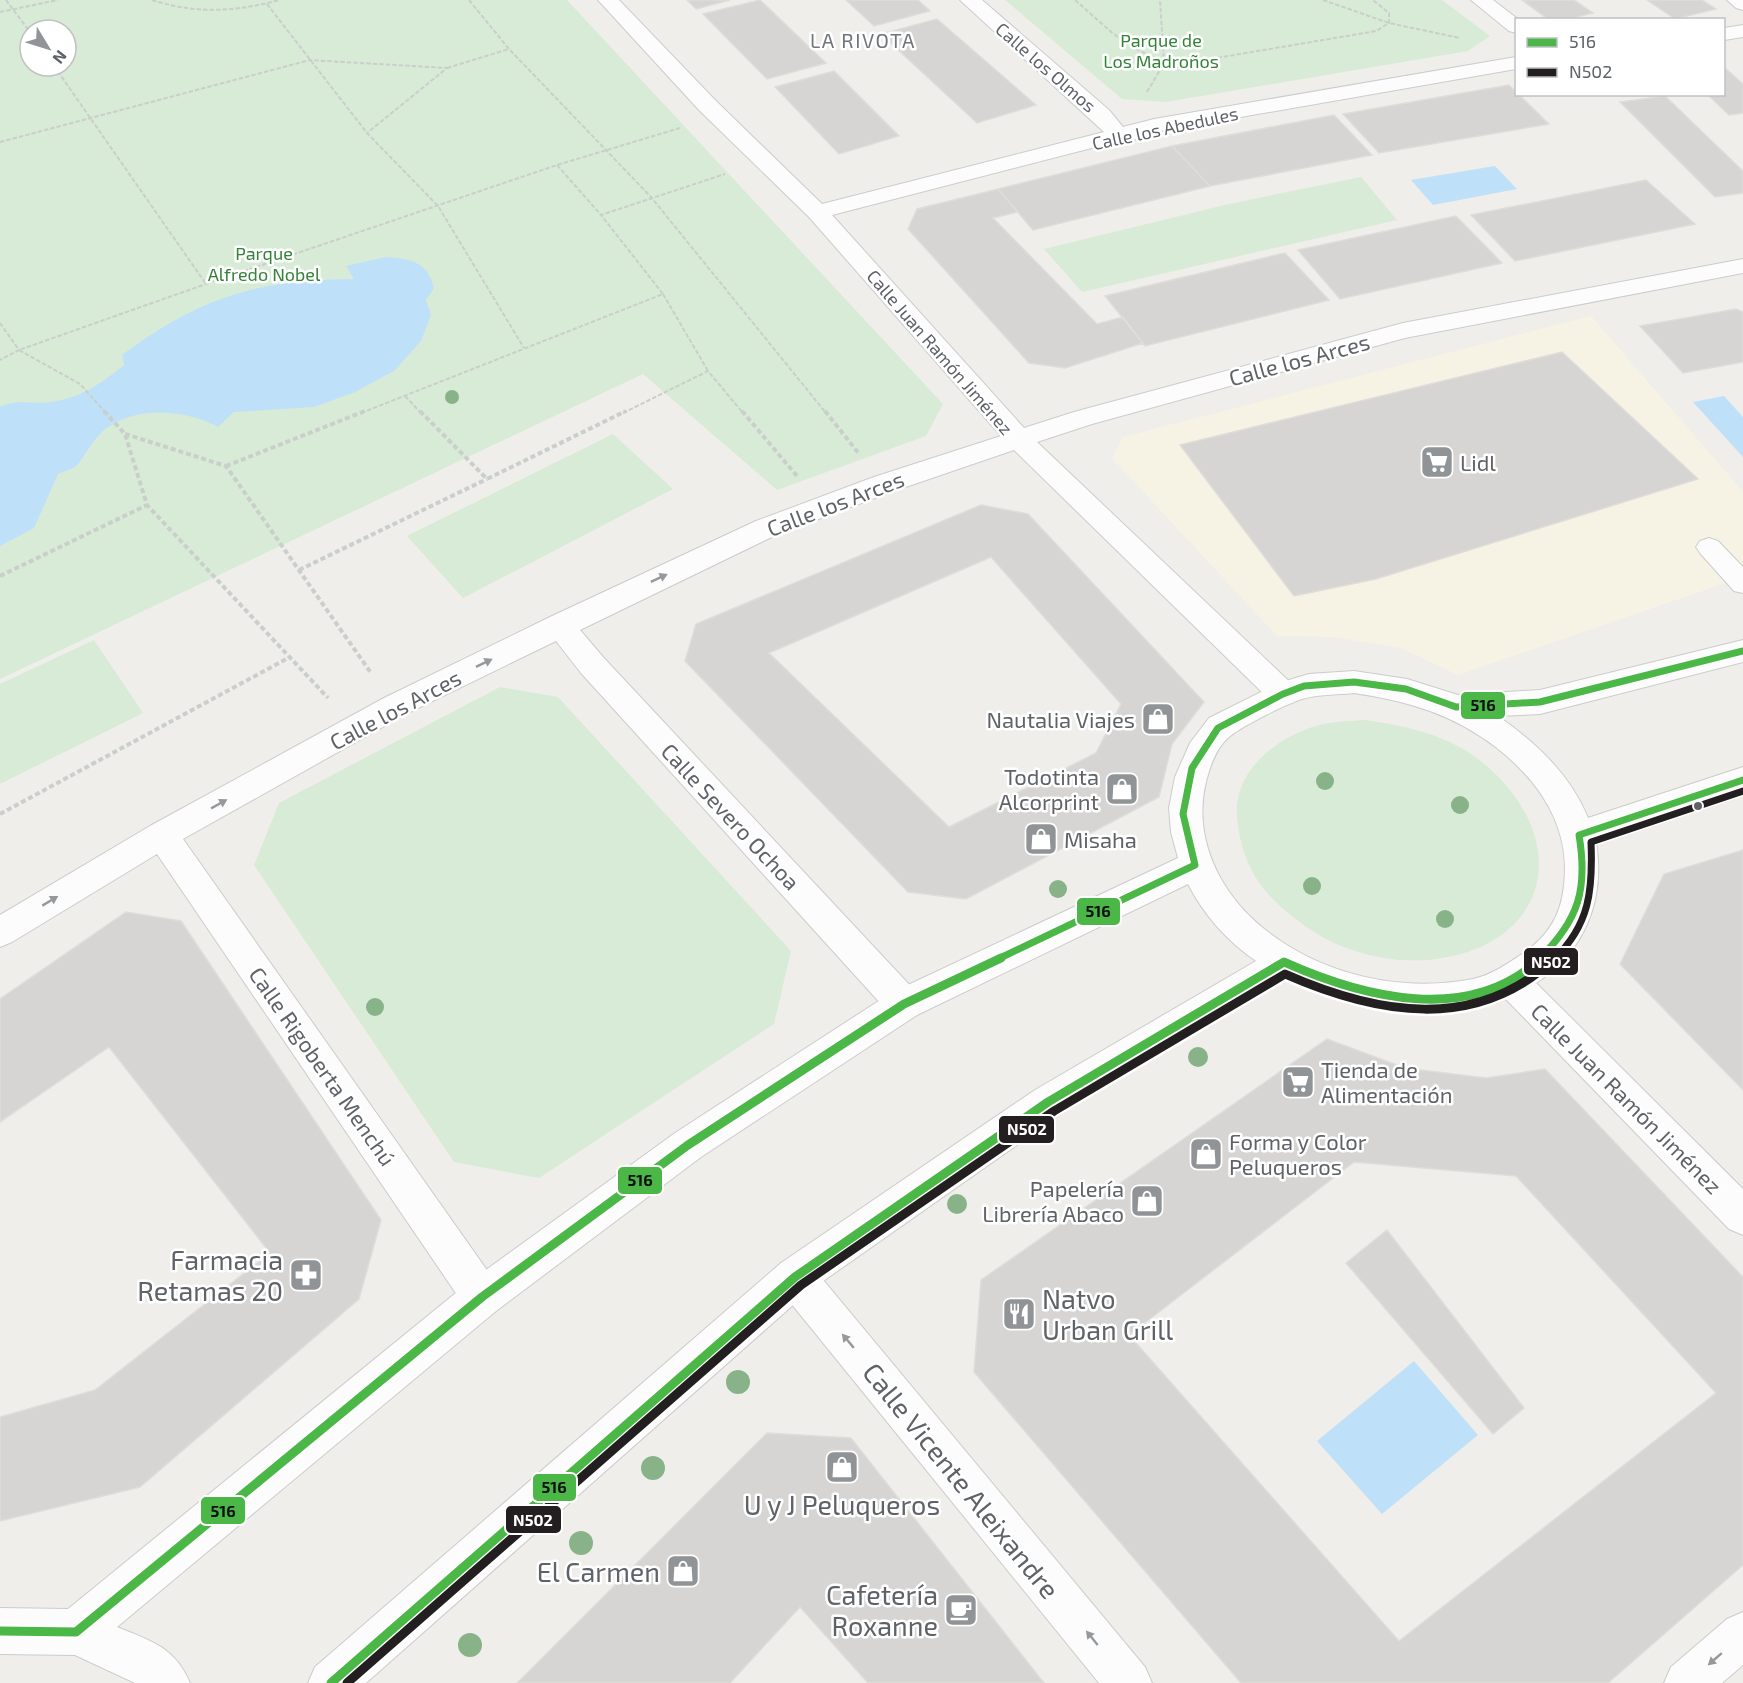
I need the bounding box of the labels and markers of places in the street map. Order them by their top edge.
supermarket icon: Lidl [1419,444,1455,480]
place label: Lidl [1460,449,1496,475]
shop icon: Nautalia Viajes [1140,701,1176,737]
place label: Nautalia Viajes [987,706,1135,733]
place label: Todotinta Alcorprint [999,763,1099,814]
shop icon: Todotinta Alcorprint [1104,771,1140,807]
unlabelled marker [1692,800,1704,812]
shop icon: Misaha [1023,821,1059,857]
place label: Misaha [1064,826,1137,852]
place label: Tienda de Alimentación [1321,1056,1453,1107]
supermarket icon: Tienda de Alimentación [1280,1064,1316,1100]
place label: Forma y Color Peluqueros [1229,1128,1367,1179]
shop icon: Forma y Color Peluqueros [1188,1136,1224,1172]
place label: Papelería Librería Abaco [982,1175,1124,1226]
shop icon: Papelería Librería Abaco [1129,1183,1165,1219]
place label: Farmacia Retamas 20 [137,1243,283,1306]
pharmacy icon: Farmacia Retamas 20 [288,1257,324,1293]
place label: Natvo Urban Grill [1042,1282,1173,1345]
restaurant icon: Natvo Urban Grill [1001,1296,1037,1332]
shop icon: U y J Peluqueros [824,1449,860,1485]
place label: U y J Peluqueros [744,1488,940,1521]
shop icon: El Carmen [665,1553,701,1589]
place label: El Carmen [537,1555,660,1587]
place label: Cafetería Roxanne [826,1578,938,1641]
cafe icon: Cafetería Roxanne [943,1592,979,1628]

